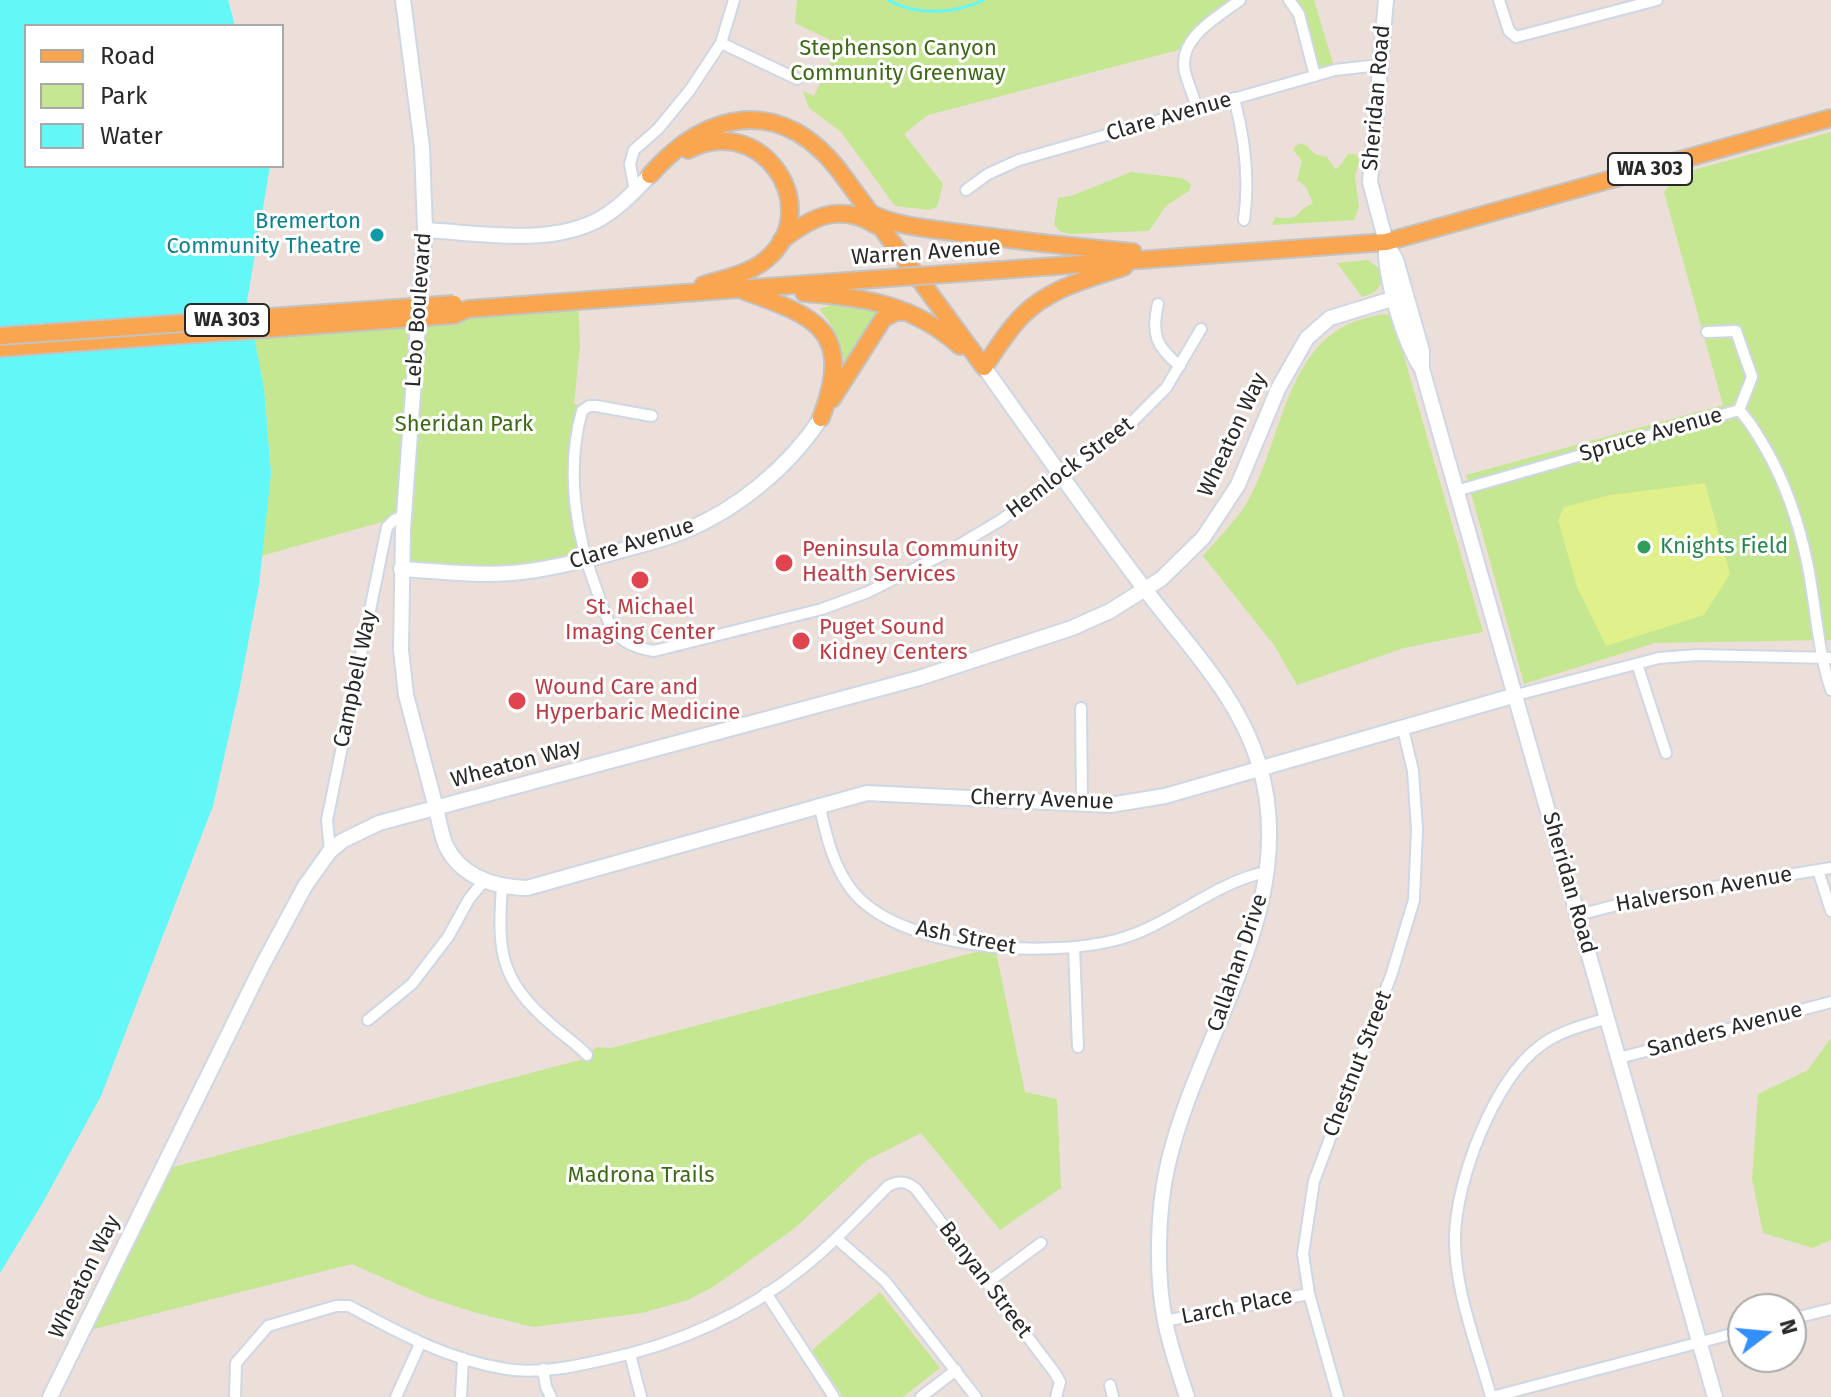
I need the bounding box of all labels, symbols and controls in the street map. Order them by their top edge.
legend [24,24,284,168]
street label: Sheridan Road [1357,24,1397,172]
park label: Stephenson Canyon Community Greenway [790,36,1006,88]
text: Road [100,42,155,70]
text: Park [100,82,147,110]
street label: Clare Avenue [1103,87,1235,147]
text: Water [100,122,163,150]
road number: WA 303 [1608,153,1692,185]
place label: Bremerton Community Theatre [166,209,361,260]
marker: Bremerton Community Theatre [368,226,386,244]
street label: Lebo Boulevard [400,232,438,388]
street label: Warren Avenue [850,235,1002,271]
road number: WA 303 [185,304,269,336]
street label: Wheaton Way [1193,369,1273,501]
street label: Spruce Avenue [1577,402,1725,468]
park label: Sheridan Park [395,412,533,438]
street label: Hemlock Street [1001,412,1139,524]
street label: Clare Avenue [566,513,698,575]
place label: Knights Field [1660,534,1788,560]
place label: Peninsula Community Health Services [802,537,1018,588]
marker: Knights Field [1635,538,1653,556]
marker: Peninsula Community Health Services [773,552,795,574]
marker: St. Michael Imaging Center [629,569,651,591]
place label: St. Michael Imaging Center [565,595,715,646]
street label: Campbell Way [329,608,383,750]
place label: Puget Sound Kidney Centers [819,615,968,666]
marker: Puget Sound Kidney Centers [790,630,812,652]
place label: Wound Care and Hyperbaric Medicine [535,675,740,726]
marker: Wound Care and Hyperbaric Medicine [506,690,528,712]
street label: Wheaton Way [448,734,584,794]
street label: Cherry Avenue [970,784,1114,816]
street label: Sheridan Road [1536,809,1602,957]
street label: Halverson Avenue [1614,861,1794,919]
street label: Callahan Drive [1202,891,1274,1035]
street label: Ash Street [914,915,1018,961]
street label: Chestnut Street [1318,987,1398,1141]
street label: Sanders Avenue [1645,997,1805,1063]
park label: Madrona Trails [568,1163,714,1189]
street label: Wheaton Way [44,1211,126,1343]
street label: Banyan Street [933,1217,1037,1343]
street label: Larch Place [1179,1283,1295,1331]
north arrow [1727,1293,1807,1373]
text: N [1774,1316,1804,1338]

